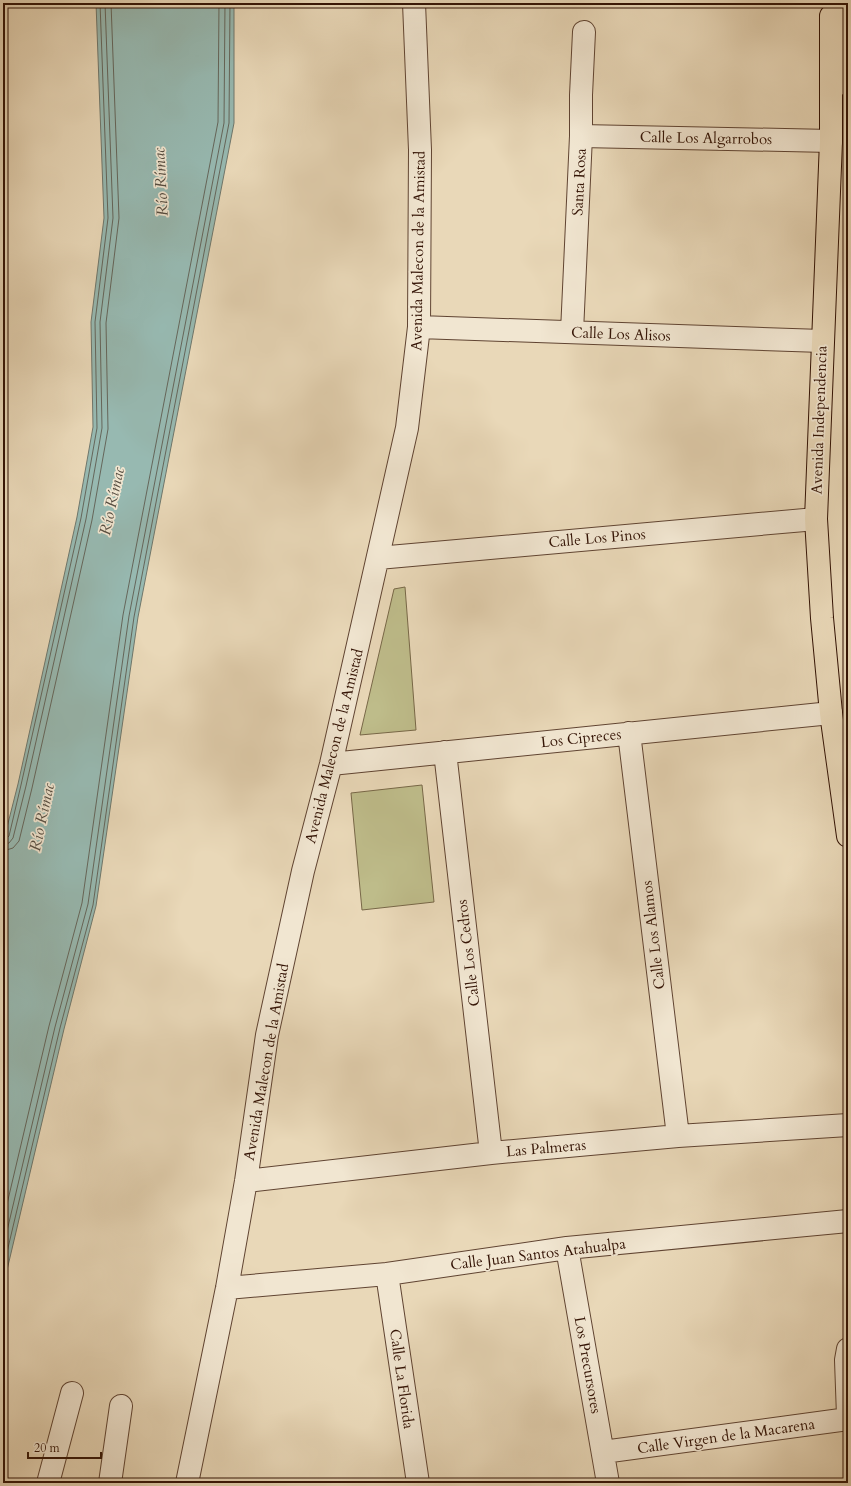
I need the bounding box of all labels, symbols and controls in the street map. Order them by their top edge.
street label: Calle Los Algarrobos [640,127,772,149]
water label: Río Rímac [148,146,174,217]
street label: Santa Rosa [567,147,591,216]
street label: Avenida Malecon de la Amistad [406,151,430,351]
street label: Calle Los Alisos [571,322,671,346]
street label: Avenida Independencia [806,345,832,495]
water label: Río Rímac [94,465,130,537]
street label: Calle Los Pinos [548,524,646,552]
street label: Avenida Malecon de la Amistad [300,647,368,845]
street label: Los Cipreces [540,724,622,752]
water label: Río Rímac [24,781,60,853]
street label: Calle Los Alamos [636,879,670,991]
street label: Calle Los Cedros [452,898,484,1008]
street label: Avenida Malecon de la Amistad [239,962,293,1162]
street label: Las Palmeras [505,1135,587,1161]
street label: Calle Juan Santos Atahualpa [449,1233,627,1275]
street label: Los Precursores [570,1315,606,1415]
street label: Calle La Florida [385,1328,419,1431]
street label: Calle Virgen de la Macarena [636,1414,817,1458]
scale bar [28,1434,101,1460]
text: 20 m [34,1440,61,1456]

